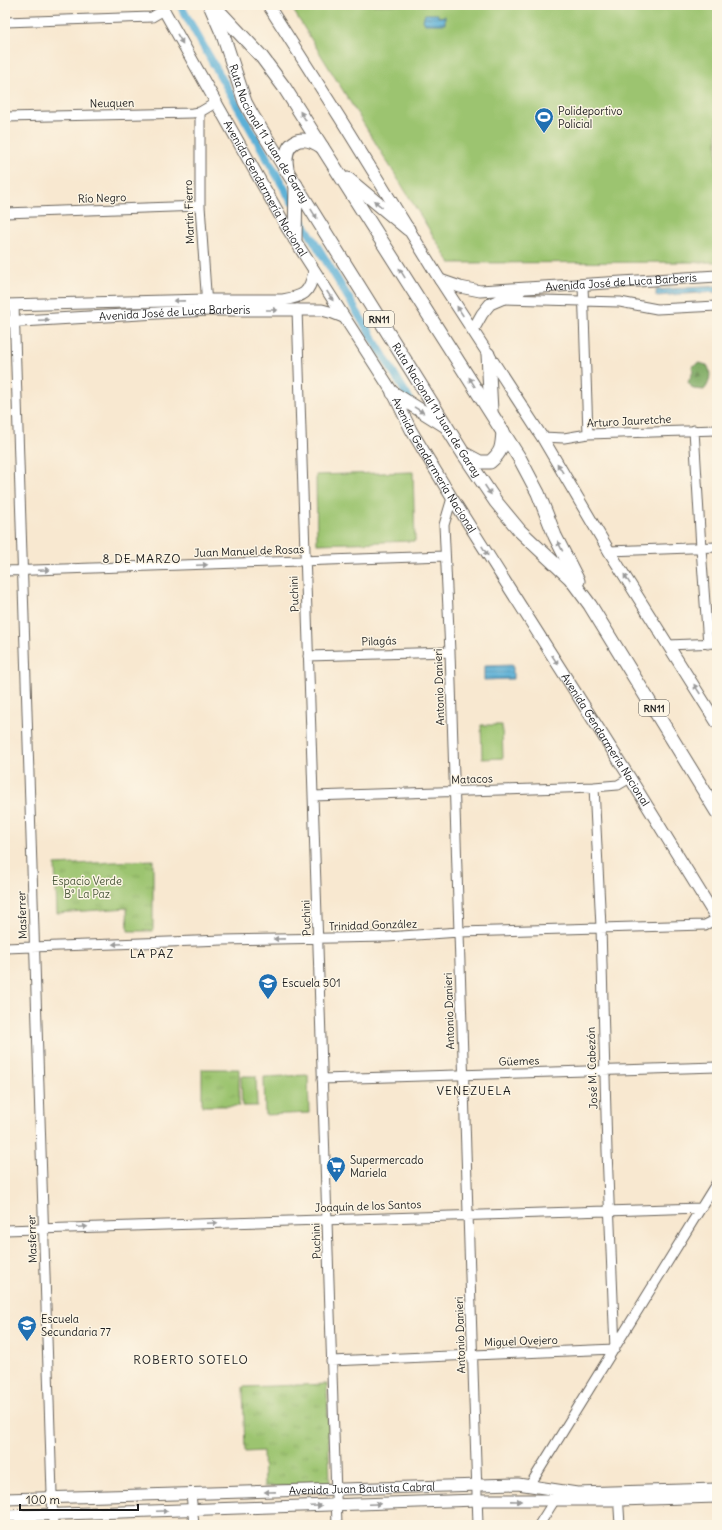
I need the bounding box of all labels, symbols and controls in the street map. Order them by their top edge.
one-way arrow [177,33,184,45]
street label: Ruta Nacional 11 Juan de Garay [226,62,312,205]
street label: Neuquen [90,96,134,110]
place label: Polideportivo Policial [558,104,622,131]
sports icon: Polideportivo Policial [533,106,555,134]
one-way arrow [299,110,307,121]
street label: Avenida Gendarmería Nacional [221,118,310,259]
street label: Martín Fierro [181,180,197,244]
street label: Río Negro [78,190,126,206]
one-way arrow [373,200,383,209]
one-way arrow [310,208,317,220]
one-way arrow [399,267,406,279]
street label: Avenida José de Luca Barberis [545,270,697,294]
one-way arrow [326,291,334,301]
one-way arrow [173,297,185,304]
street label: Avenida José de Luca Barberis [99,303,250,323]
one-way arrow [457,305,464,317]
one-way arrow [266,307,279,313]
road number: RN11 [364,311,394,327]
one-way arrow [38,317,51,323]
street label: Ruta Nacional 11 Juan de Garay [389,340,484,480]
one-way arrow [468,377,476,388]
street label: Avenida Gendarmería Nacional [389,395,479,535]
one-way arrow [414,406,424,414]
street label: Arturo Jauretche [586,412,672,430]
one-way arrow [557,462,564,474]
one-way arrow [484,485,492,495]
one-way arrow [557,540,563,551]
street label: Juan Manuel de Rosas [194,542,304,560]
one-way arrow [481,545,489,556]
district label: 8 DE MARZO [102,551,182,566]
one-way arrow [196,561,208,568]
one-way arrow [38,566,50,573]
one-way arrow [624,574,631,585]
street label: Puchini [286,576,302,612]
street label: Pilagás [361,633,397,649]
street label: Antonio Danieri [431,648,447,726]
one-way arrow [551,655,559,665]
street label: Avenida Gendarmería Nacional [558,671,653,809]
one-way arrow [693,684,701,694]
road number: RN11 [639,700,669,716]
street label: Matacos [451,771,493,787]
park label: Espacio Verde B° La Paz [52,874,122,901]
street label: Masferrer [14,890,30,939]
street label: Puchini [298,900,314,936]
street label: Trinidad González [329,916,417,934]
one-way arrow [272,936,285,942]
one-way arrow [111,941,124,947]
district label: LA PAZ [130,946,174,961]
school or university icon: Escuela 501 [257,972,279,1000]
street label: Antonio Danieri [441,972,457,1050]
place label: Escuela 501 [282,976,341,990]
street label: José M. Cabezón [584,1027,600,1109]
street label: Güemes [498,1053,540,1069]
district label: VENEZUELA [436,1083,512,1098]
place label: Supermercado Mariela [350,1153,424,1180]
supermarket icon: Supermercado Mariela [325,1155,347,1183]
street label: Joaquín de los Santos [314,1197,422,1215]
street label: Masferrer [24,1214,40,1263]
one-way arrow [206,1220,219,1226]
street label: Puchini [308,1223,324,1259]
one-way arrow [76,1224,89,1230]
street label: Antonio Danieri [452,1296,468,1374]
place label: Escuela Secundaria 77 [41,1312,111,1339]
school or university icon: Escuela Secundaria 77 [16,1314,38,1342]
street label: Miguel Ovejero [484,1333,558,1349]
district label: ROBERTO SOTELO [133,1352,249,1367]
street label: Avenida Juan Bautista Cabral [289,1479,435,1498]
scale bar [20,1486,138,1512]
one-way arrow [263,1489,276,1495]
text: 100 m [26,1492,60,1507]
one-way arrow [510,1498,523,1504]
one-way arrow [369,1501,382,1507]
one-way arrow [310,1503,323,1509]
one-way arrow [156,1508,169,1514]

